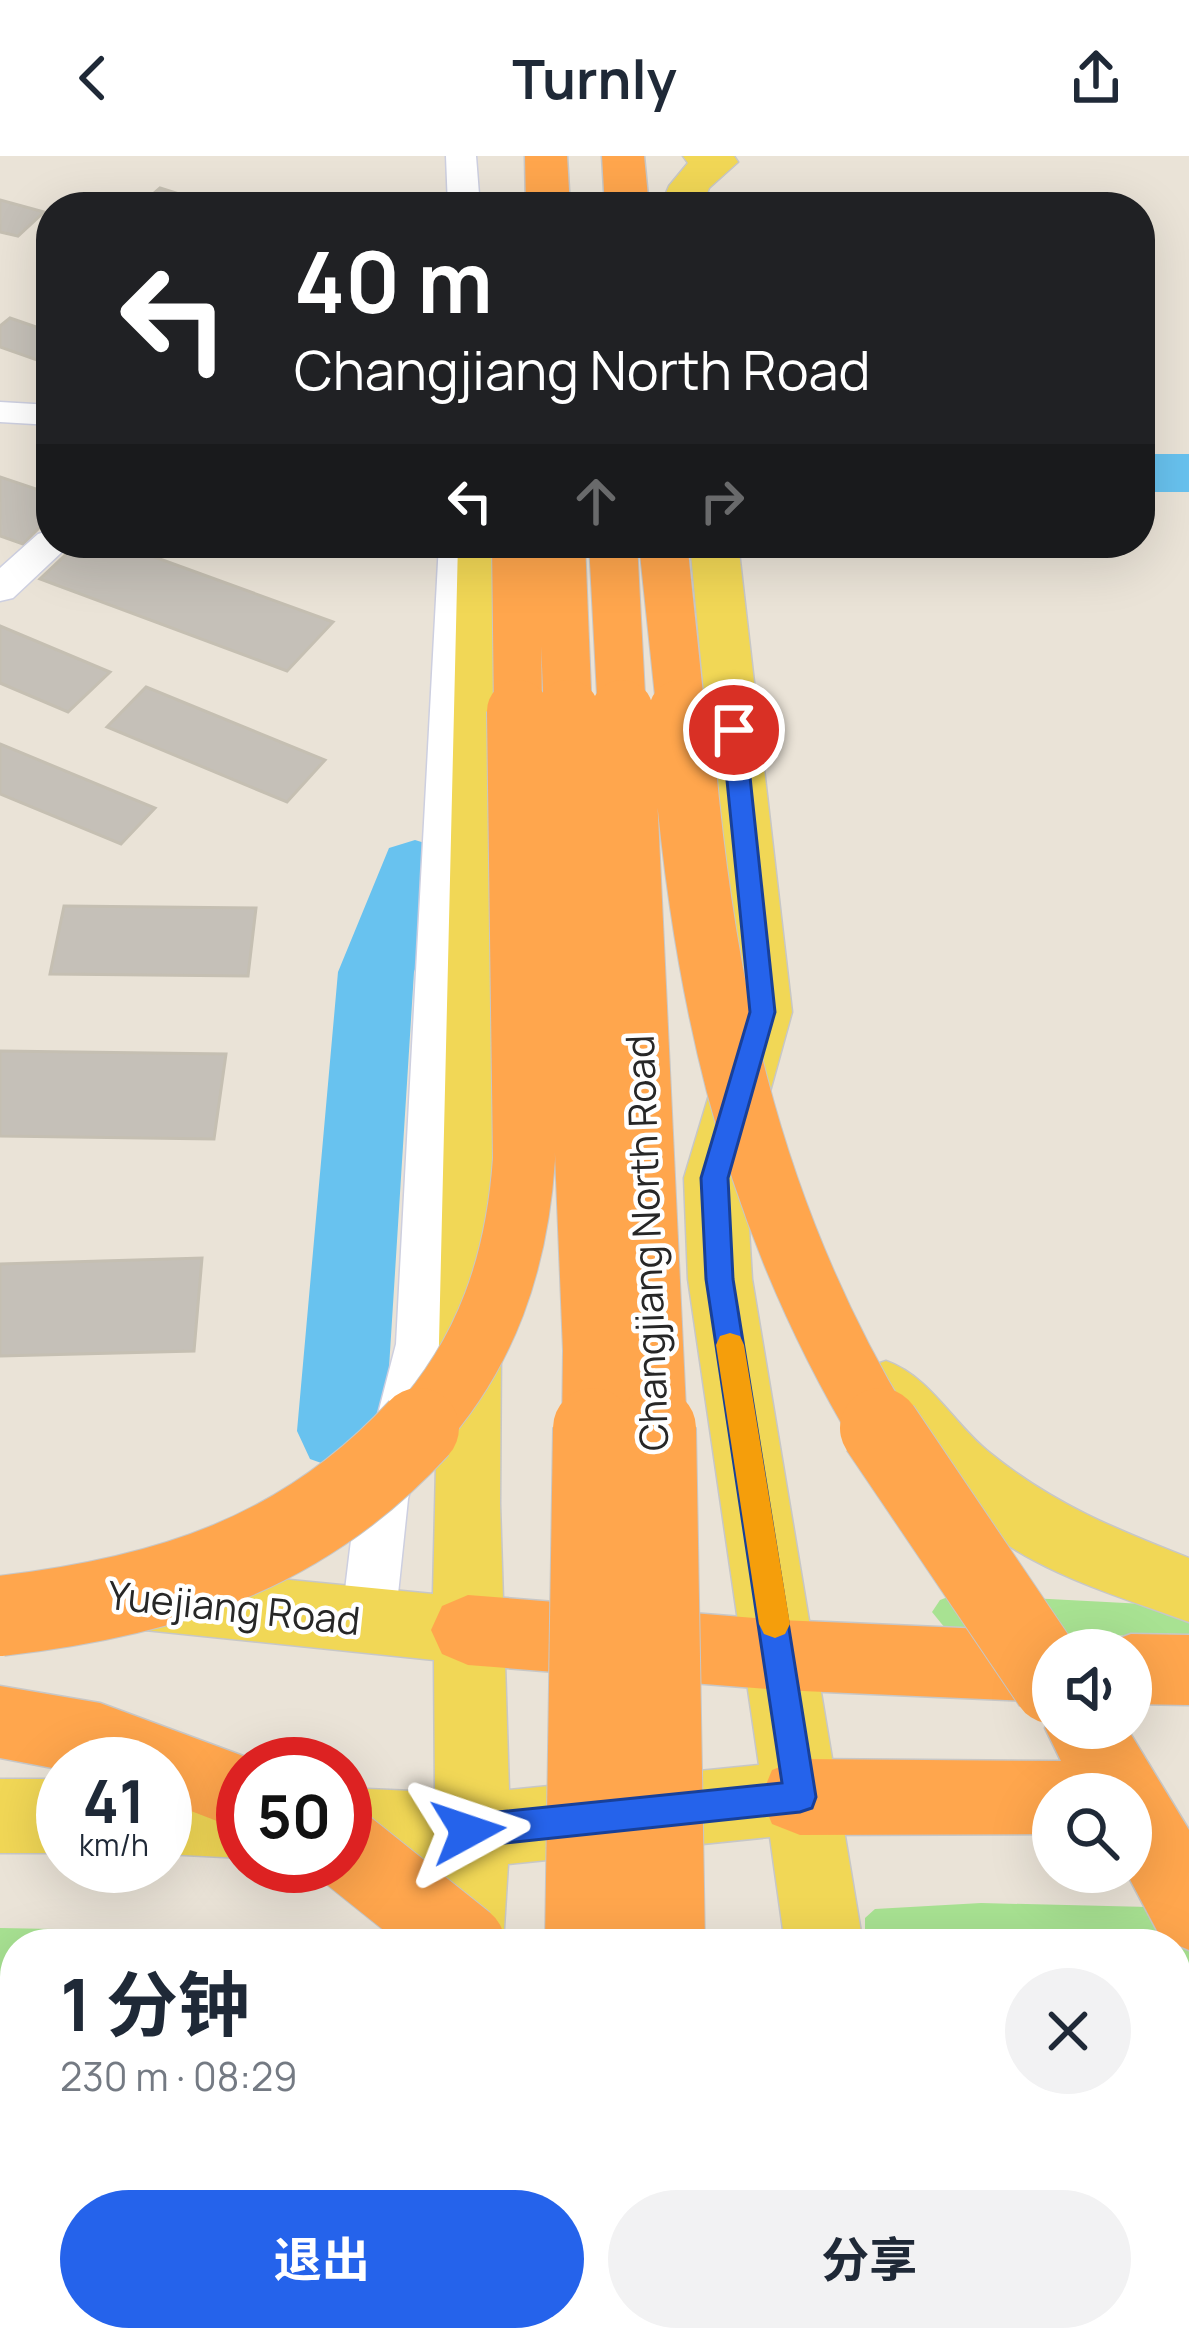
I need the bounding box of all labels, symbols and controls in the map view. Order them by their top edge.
text: Turnly [512,41,677,115]
icon: back [60,45,126,111]
icon: share [1063,45,1129,111]
text: 40 m [294,223,493,338]
icon: left [96,240,252,396]
text: Changjiang North Road [294,332,871,406]
icon: left [437,468,503,534]
icon: ahead [563,468,629,534]
icon: right [689,468,755,534]
pin [683,679,785,781]
icon: arrive [701,697,767,763]
street label: Changjiang North Road [612,1034,680,1452]
street label: Yuejiang Road [105,1567,363,1647]
map controls [1032,1629,1152,1893]
button: sound [1032,1629,1152,1749]
speed limit sign: 50 [216,1737,372,1893]
text: 41 [83,1759,145,1841]
position arrow [405,1768,531,1894]
button: search [1032,1773,1152,1893]
text: km/h [79,1824,149,1865]
text: 1 分钟 [60,1954,250,2053]
button: close [1005,1968,1131,2094]
text: 230 m · 08:29 [60,2049,297,2103]
button: 退出 [60,2190,584,2328]
button: 分享 [608,2190,1131,2328]

